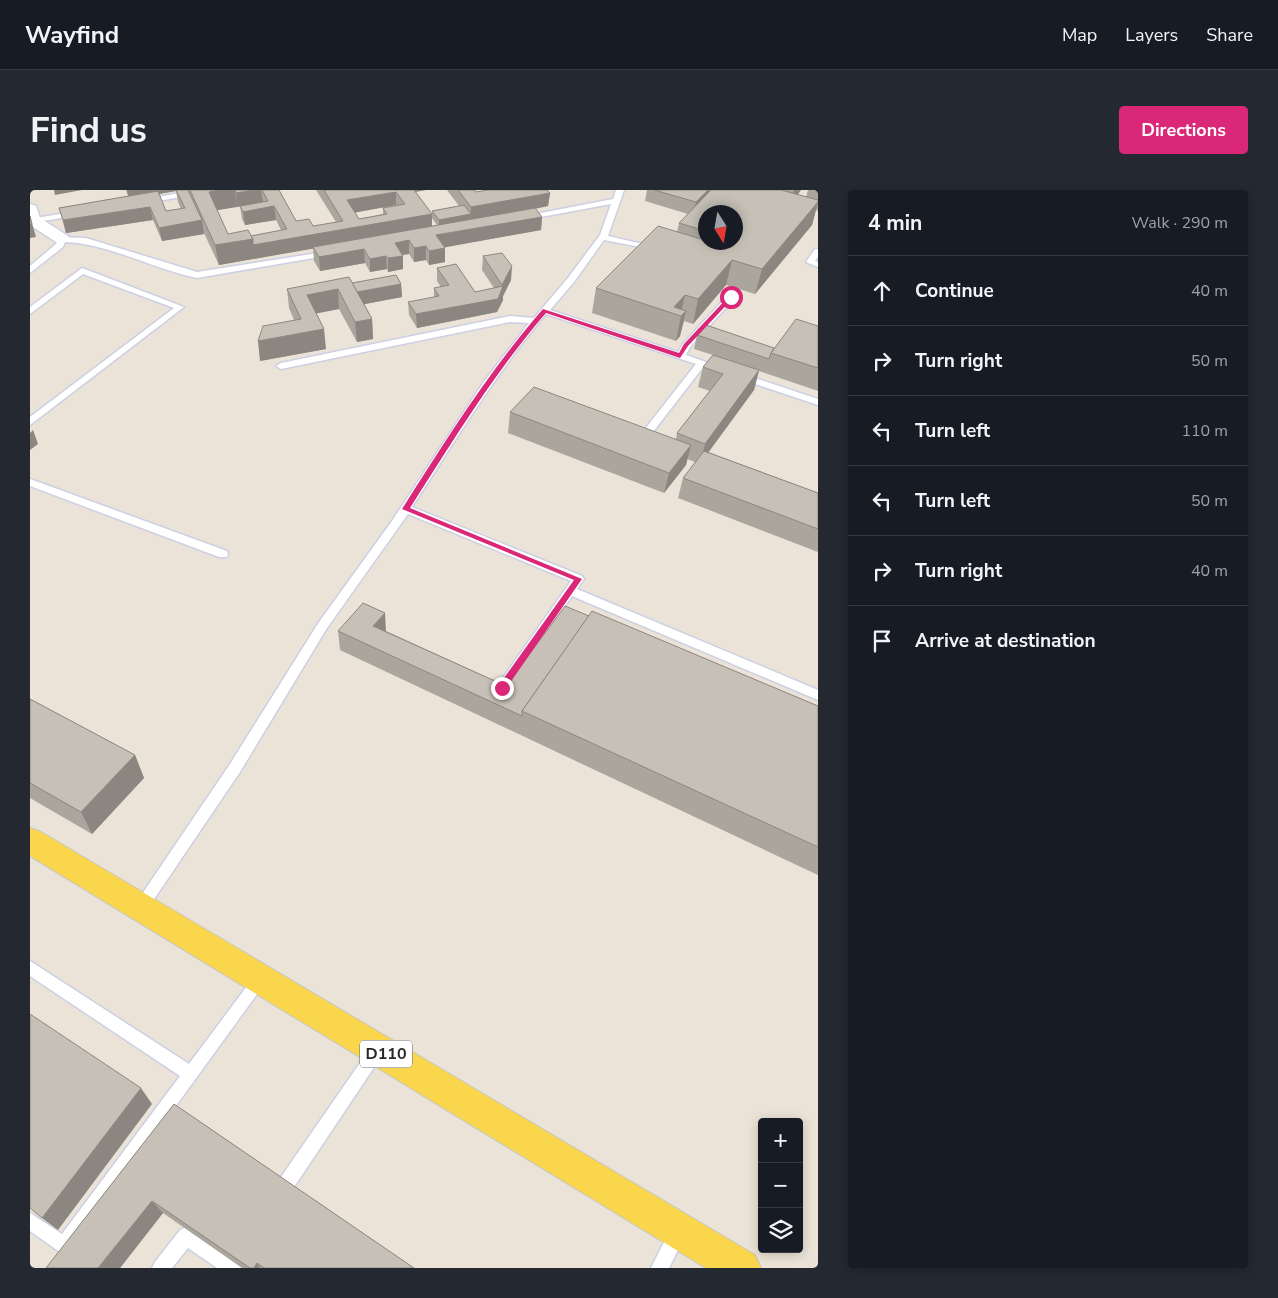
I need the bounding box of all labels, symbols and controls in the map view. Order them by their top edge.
text: Wayfind [25,19,119,51]
text: Map [1062,23,1097,47]
text: Layers [1125,23,1178,47]
text: Share [1206,23,1253,47]
button: Directions [1119,106,1248,154]
text: Find us [30,107,147,154]
north arrow [698,205,743,250]
text: 4 min [868,209,922,237]
text: Walk · 290 m [1132,212,1228,234]
icon: ahead [868,277,896,305]
text: Continue [915,278,994,304]
text: 40 m [1191,280,1228,302]
route start [720,286,743,309]
icon: right [868,347,896,375]
text: Turn right [915,348,1002,374]
text: 50 m [1191,350,1228,372]
icon: left [868,417,896,445]
text: Turn left [915,418,990,444]
text: 110 m [1181,420,1228,442]
icon: left [868,487,896,515]
text: Turn left [915,488,990,514]
text: 50 m [1191,490,1228,512]
icon: right [868,557,896,585]
text: Turn right [915,558,1002,584]
text: 40 m [1191,560,1228,582]
icon: arrive [868,627,896,655]
text: Arrive at destination [915,628,1096,654]
route end [491,677,514,700]
road number: D110 [360,1041,412,1068]
map controls [758,1118,803,1253]
button: + [758,1118,803,1163]
button: − [758,1163,803,1208]
button: layers [758,1208,803,1253]

